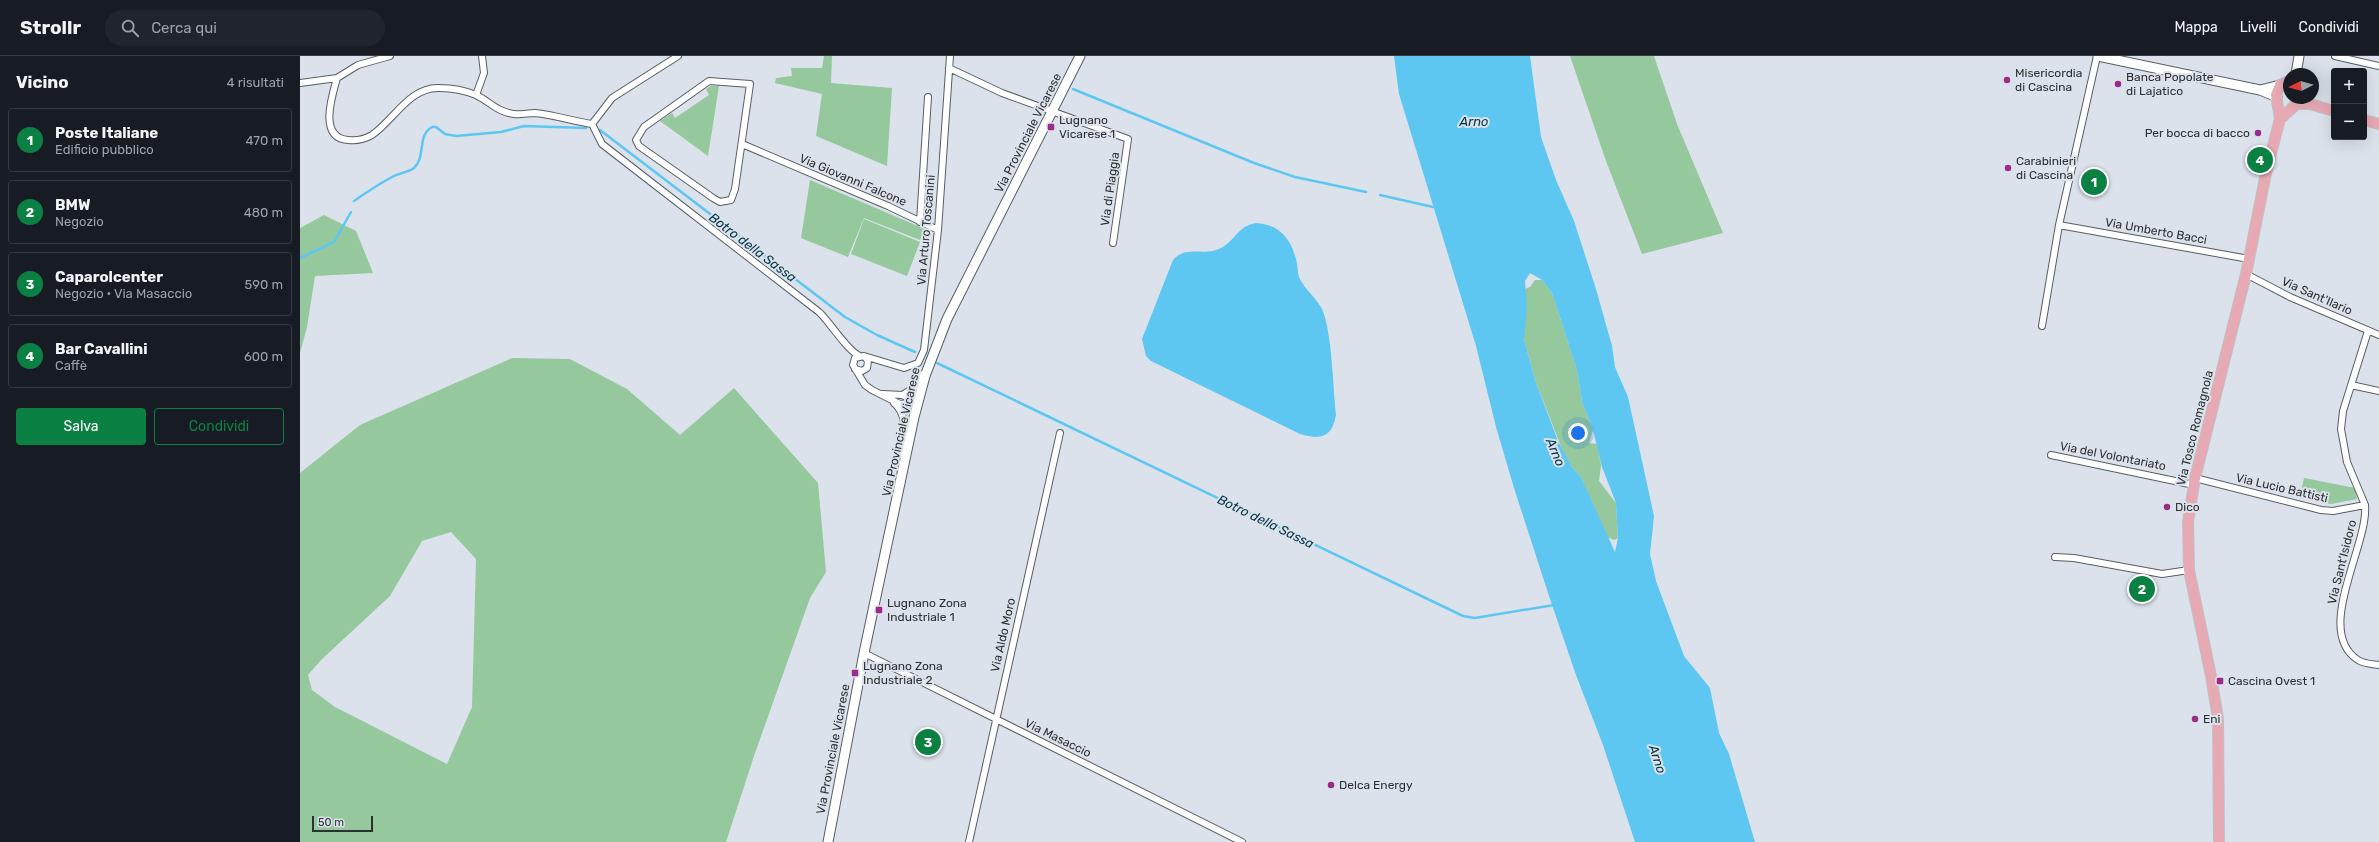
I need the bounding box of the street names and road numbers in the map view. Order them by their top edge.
street label: Via Provinciale Vicarese [992,71,1064,195]
street label: Via Giovanni Falcone [797,151,909,209]
street label: Via di Piaggia [1098,151,1122,227]
street label: Via Arturo Toscanini [914,174,938,286]
street label: Via Umberto Bacci [2104,215,2208,247]
street label: Via Sant'Ilario [2279,274,2355,318]
street label: Via Provinciale Vicarese [879,366,923,498]
street label: Via Tosco Romagnola [2174,369,2216,487]
street label: Via del Volontariato [2059,439,2167,473]
street label: Via Lucio Battisti [2235,471,2329,505]
street label: Via Sant'Isidoro [2325,518,2359,606]
street label: Via Aldo Moro [988,596,1018,673]
street label: Via Provinciale Vicarese [814,682,853,815]
street label: Via Masaccio [1022,716,1094,760]

